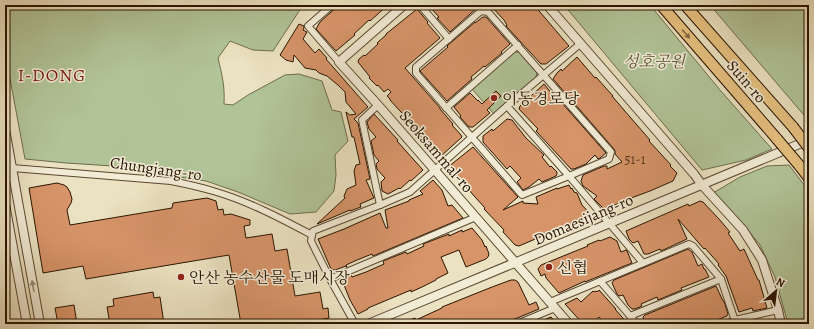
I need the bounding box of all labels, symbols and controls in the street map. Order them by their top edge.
one-way arrow [682,29,691,40]
park label: 성호공원 [623,51,686,73]
street label: Suin-ro [721,55,771,108]
district label: I-DONG [18,63,86,87]
place label: 이동경로당 [502,88,580,110]
marker: 이동경로당 [489,93,499,103]
street label: Seoksammal-ro [394,106,478,198]
house number: 51-1 [625,150,646,169]
street label: Chungjang-ro [109,152,203,186]
street label: Domaesijang-ro [530,189,637,251]
place label: 신협 [557,257,588,279]
marker: 신협 [544,262,554,272]
place label: 안산 농수산물 도매시장 [189,267,350,289]
north arrow [756,271,796,311]
marker: 안산 농수산물 도매시장 [176,272,186,282]
text: N [773,274,788,291]
one-way arrow [30,279,36,292]

